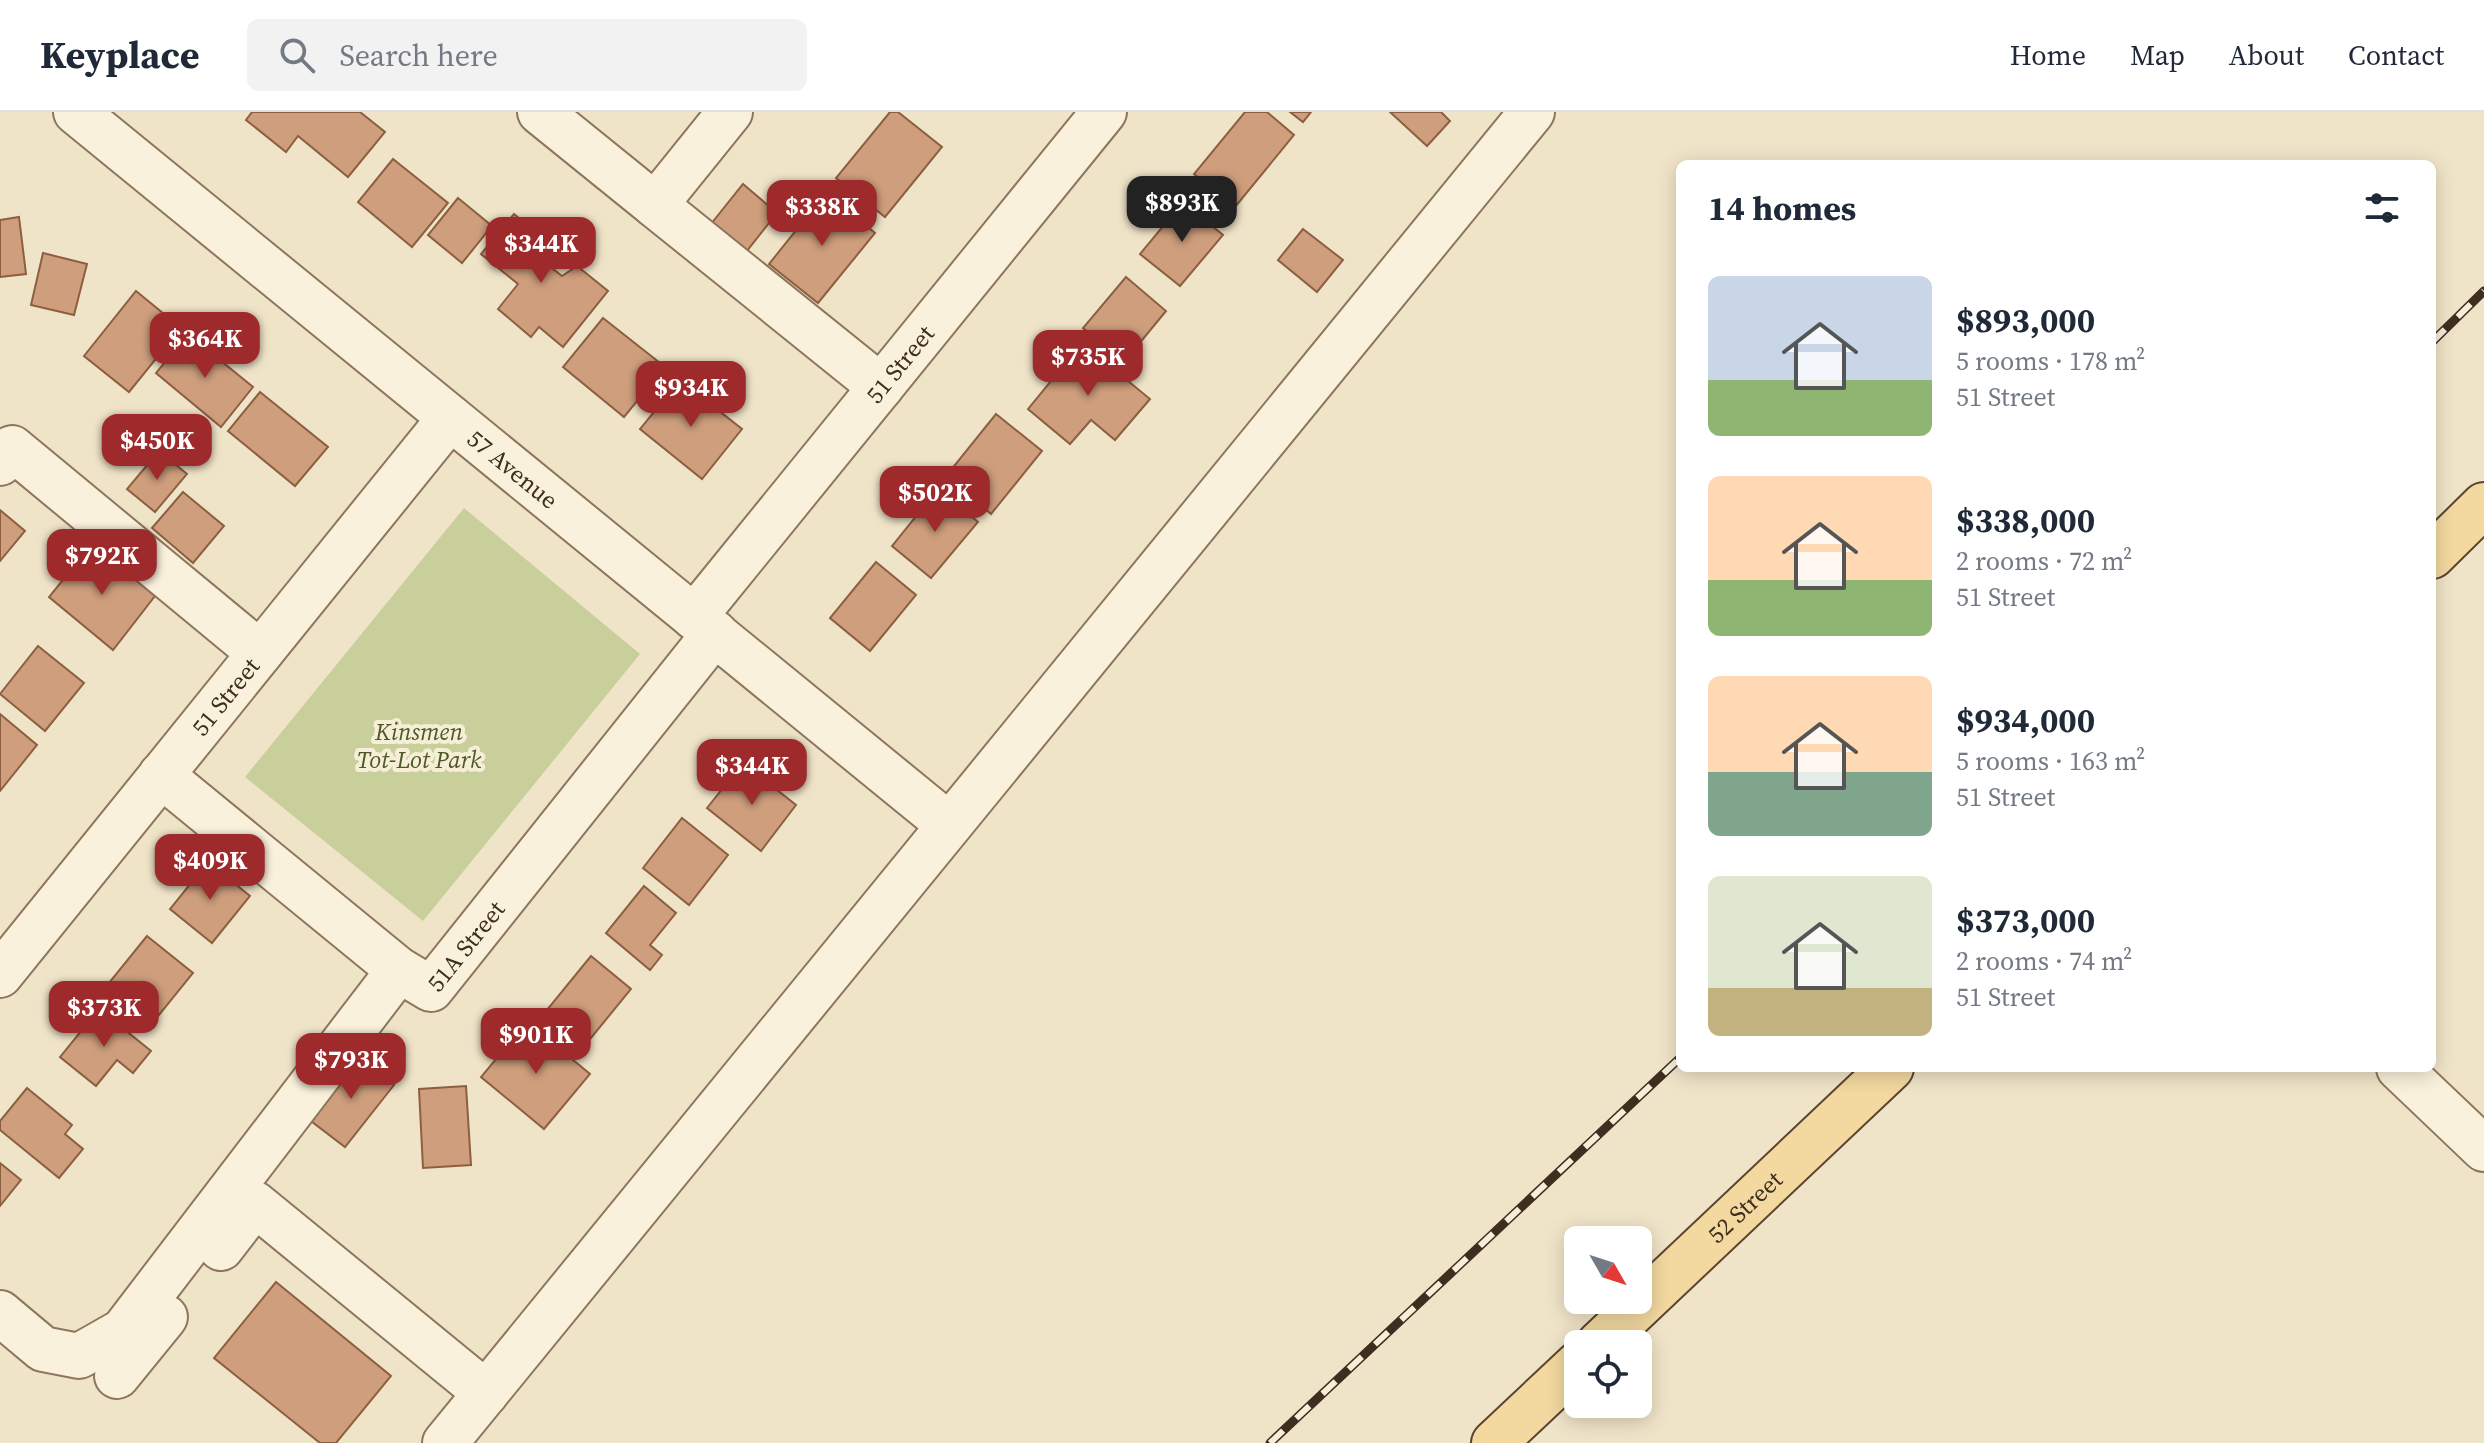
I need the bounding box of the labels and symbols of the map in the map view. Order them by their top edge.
pin: $893K [1126,176,1238,244]
pin: $338K [766,180,878,248]
pin: $344K [485,217,597,285]
pin: $364K [149,312,261,380]
street label: 51 Street [858,318,941,410]
pin: $735K [1032,330,1144,398]
pin: $934K [635,361,747,429]
pin: $450K [101,414,213,482]
street label: 57 Avenue [460,422,565,516]
pin: $502K [879,466,991,534]
pin: $792K [46,529,158,597]
street label: 51 Street [183,650,267,743]
park label: Kinsmen Tot-Lot Park [357,715,482,776]
pin: $344K [696,739,808,807]
pin: $409K [154,834,266,902]
street label: 51A Street [419,893,512,998]
pin: $373K [48,981,160,1049]
pin: $901K [480,1008,592,1076]
pin: $793K [295,1033,407,1101]
street label: 52 Street [1700,1163,1789,1250]
north arrow [1564,1226,1652,1314]

